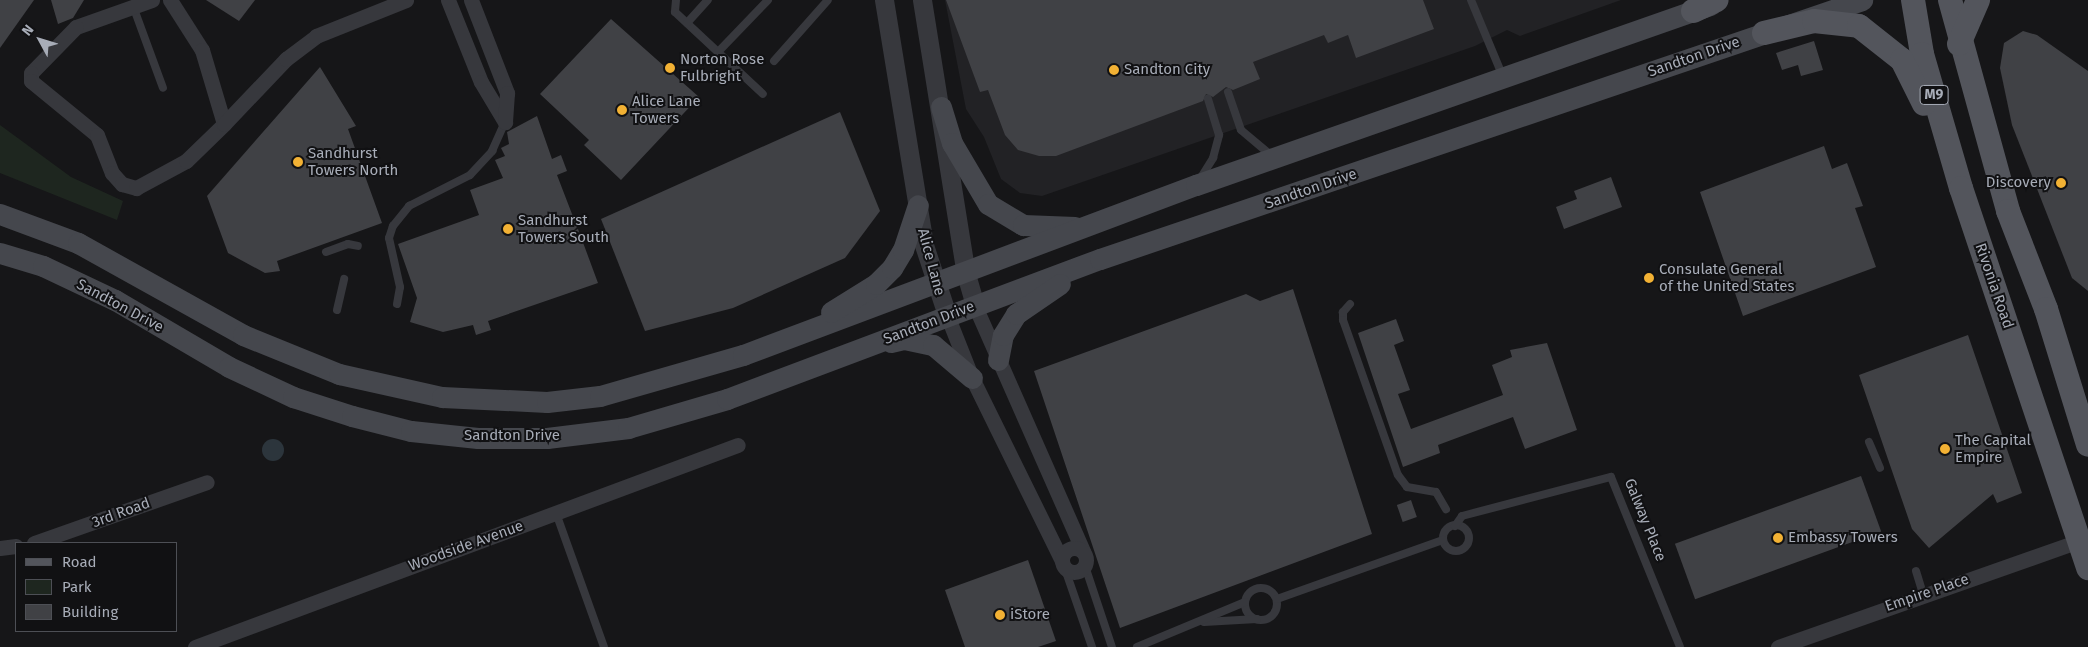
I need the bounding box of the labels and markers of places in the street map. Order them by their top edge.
place label: Norton Rose Fulbright [680,50,764,85]
place label: Sandton City [1124,61,1210,79]
marker: Norton Rose Fulbright [664,62,676,74]
marker: Sandton City [1108,64,1120,76]
place label: Alice Lane Towers [632,92,701,127]
marker: Alice Lane Towers [616,104,628,116]
place label: Sandhurst Towers North [308,144,398,179]
marker: Sandhurst Towers North [292,156,304,168]
place label: Discovery [1986,174,2051,192]
marker: Discovery [2055,177,2067,189]
place label: Sandhurst Towers South [518,211,609,246]
marker: Sandhurst Towers South [502,223,514,235]
place label: Consulate General of the United States [1659,260,1794,295]
marker: Consulate General of the United States [1643,272,1655,284]
place label: The Capital Empire [1955,431,2031,466]
marker: The Capital Empire [1939,443,1951,455]
place label: Embassy Towers [1788,529,1898,547]
marker: Embassy Towers [1772,532,1784,544]
place label: iStore [1010,606,1050,624]
marker: iStore [994,609,1006,621]

